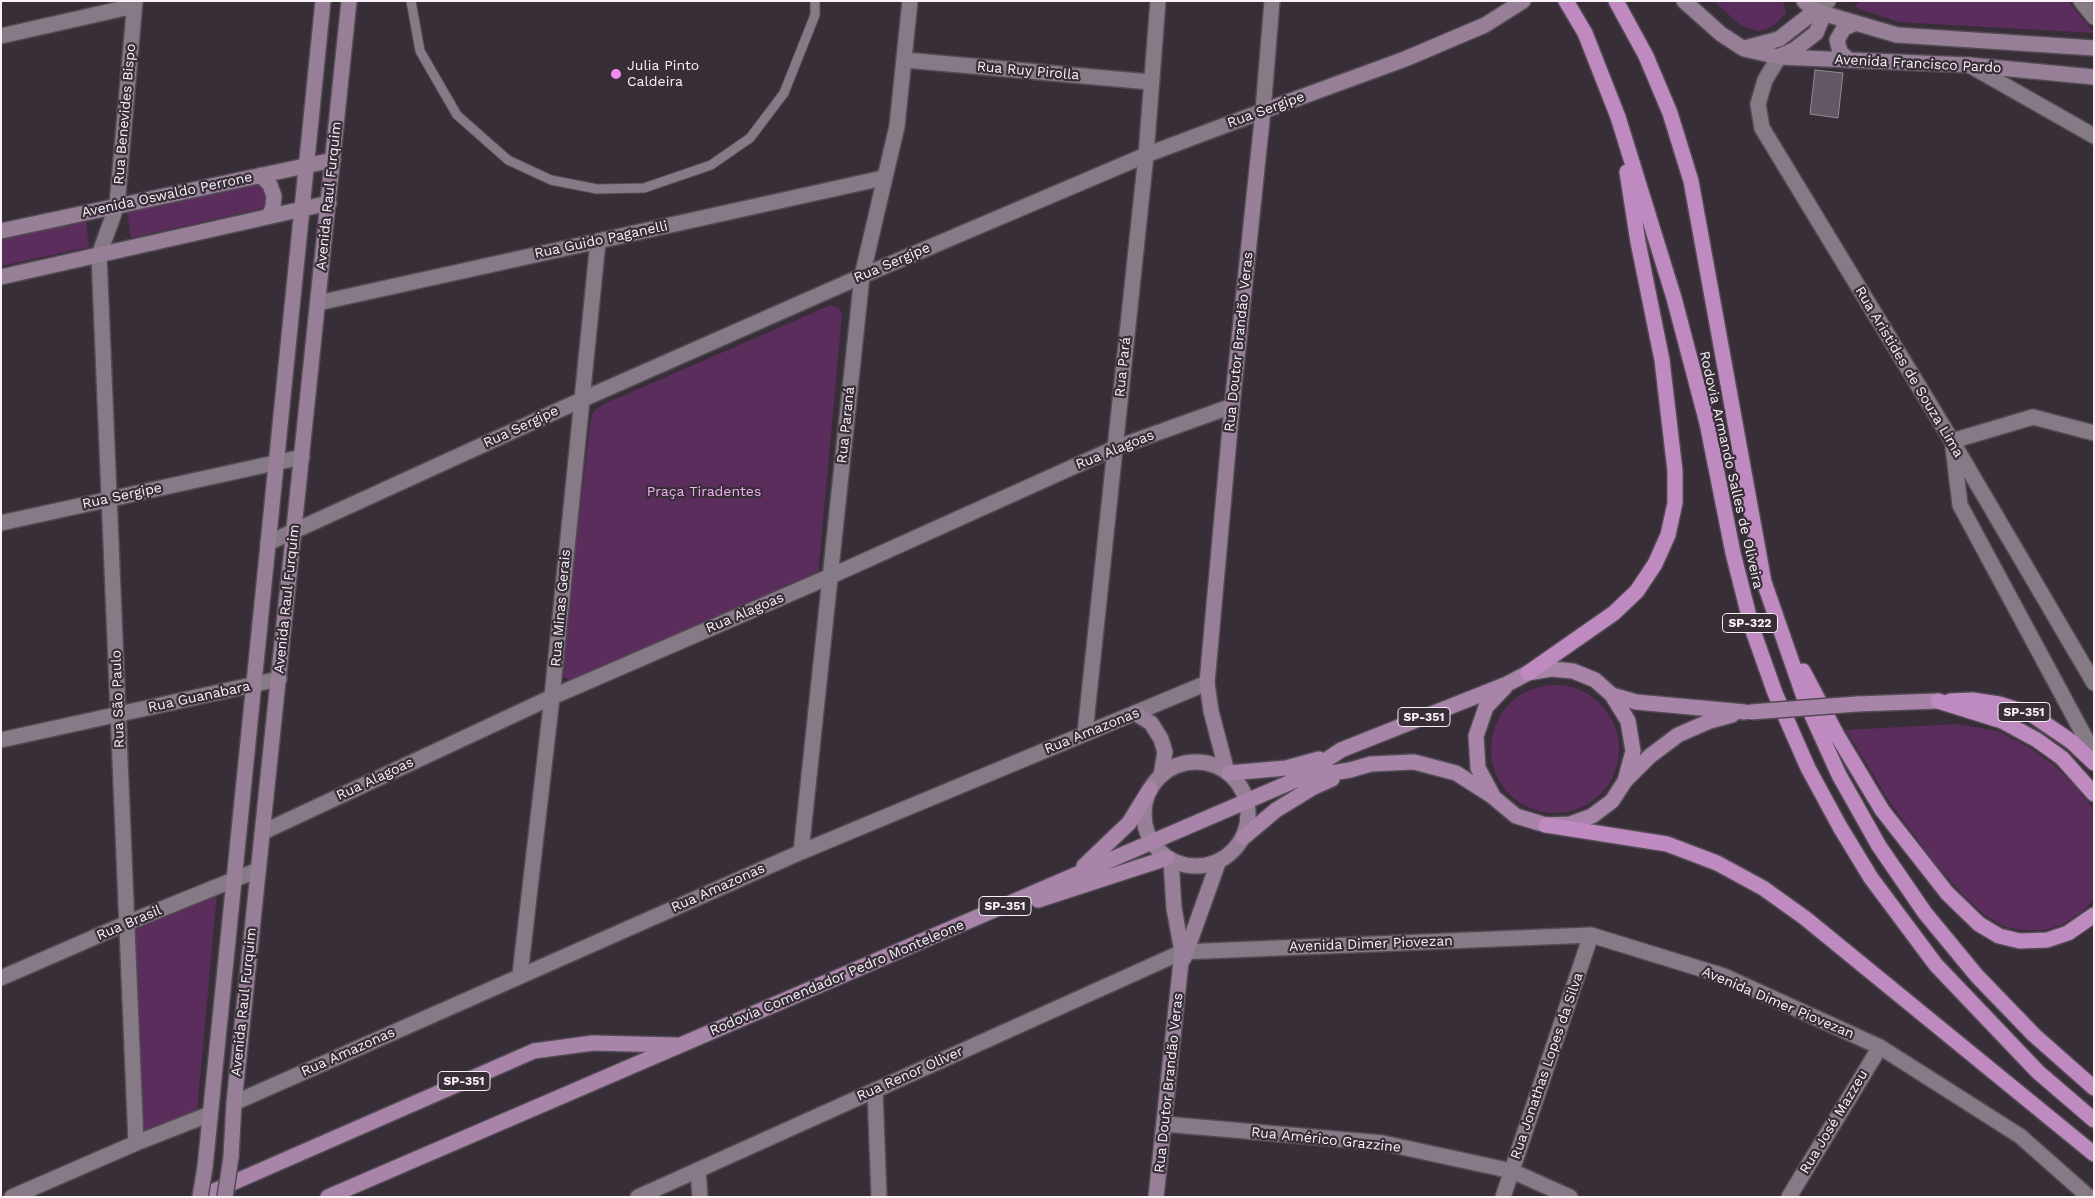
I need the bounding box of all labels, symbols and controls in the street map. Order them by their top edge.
street label: Rua Benevides Bispo [110,43,140,185]
street label: Avenida Francisco Pardo [1834,51,2002,77]
place label: Julia Pinto Caldeira [627,58,699,90]
street label: Rua Ruy Pirolla [976,58,1080,84]
marker: Julia Pinto Caldeira [609,67,623,81]
street label: Rua Sergipe [1225,88,1307,132]
street label: Avenida Raul Furquim [313,121,345,271]
street label: Avenida Oswaldo Perrone [80,169,254,221]
street label: Rua Guido Paganelli [533,218,669,262]
street label: Rua Sergipe [851,239,933,287]
street label: Rua Doutor Brandão Veras [1221,251,1257,433]
street label: Rua Aristides de Souza Lima [1851,284,1967,460]
street label: Rua Pará [1111,336,1135,398]
street label: Rodovia Armando Salles de Oliveira [1695,350,1767,590]
street label: Rua Paraná [834,386,858,464]
street label: Rua Sergipe [481,402,561,452]
street label: Rua Alagoas [1073,427,1157,473]
street label: Rua Sergipe [81,479,163,513]
park label: Praça Tiradentes [647,484,761,500]
street label: Avenida Raul Furquim [271,524,303,674]
street label: Rua Minas Gerais [548,549,574,667]
street label: Rua Alagoas [703,589,787,637]
road number: SP-322 [1722,614,1778,632]
street label: Rua São Paulo [108,650,128,748]
street label: Rua Guanabara [146,678,252,716]
road number: SP-351 [1998,702,2050,722]
street label: Rua Amazonas [1042,704,1142,758]
road number: SP-351 [1398,708,1450,726]
street label: Rua Alagoas [334,754,416,804]
street label: Rua Amazonas [669,860,767,916]
road number: SP-351 [979,896,1031,916]
street label: Rua Brasil [94,902,164,944]
street label: Rodovia Comendador Pedro Monteleone [707,917,967,1039]
street label: Avenida Raul Furquim [228,927,260,1077]
street label: Avenida Dimer Piovezan [1289,933,1453,955]
street label: Avenida Dimer Piovezan [1699,963,1857,1043]
street label: Rua Jonathas Lopes da Silva [1507,970,1587,1162]
street label: Rua Doutor Brandão Veras [1151,992,1187,1174]
street label: Rua Amazonas [299,1024,397,1080]
street label: Rua Renor Oliver [854,1043,966,1105]
street label: Rua José Mazzeu [1796,1067,1872,1177]
road number: SP-351 [438,1072,490,1090]
street label: Rua Américo Grazzine [1250,1124,1402,1156]

